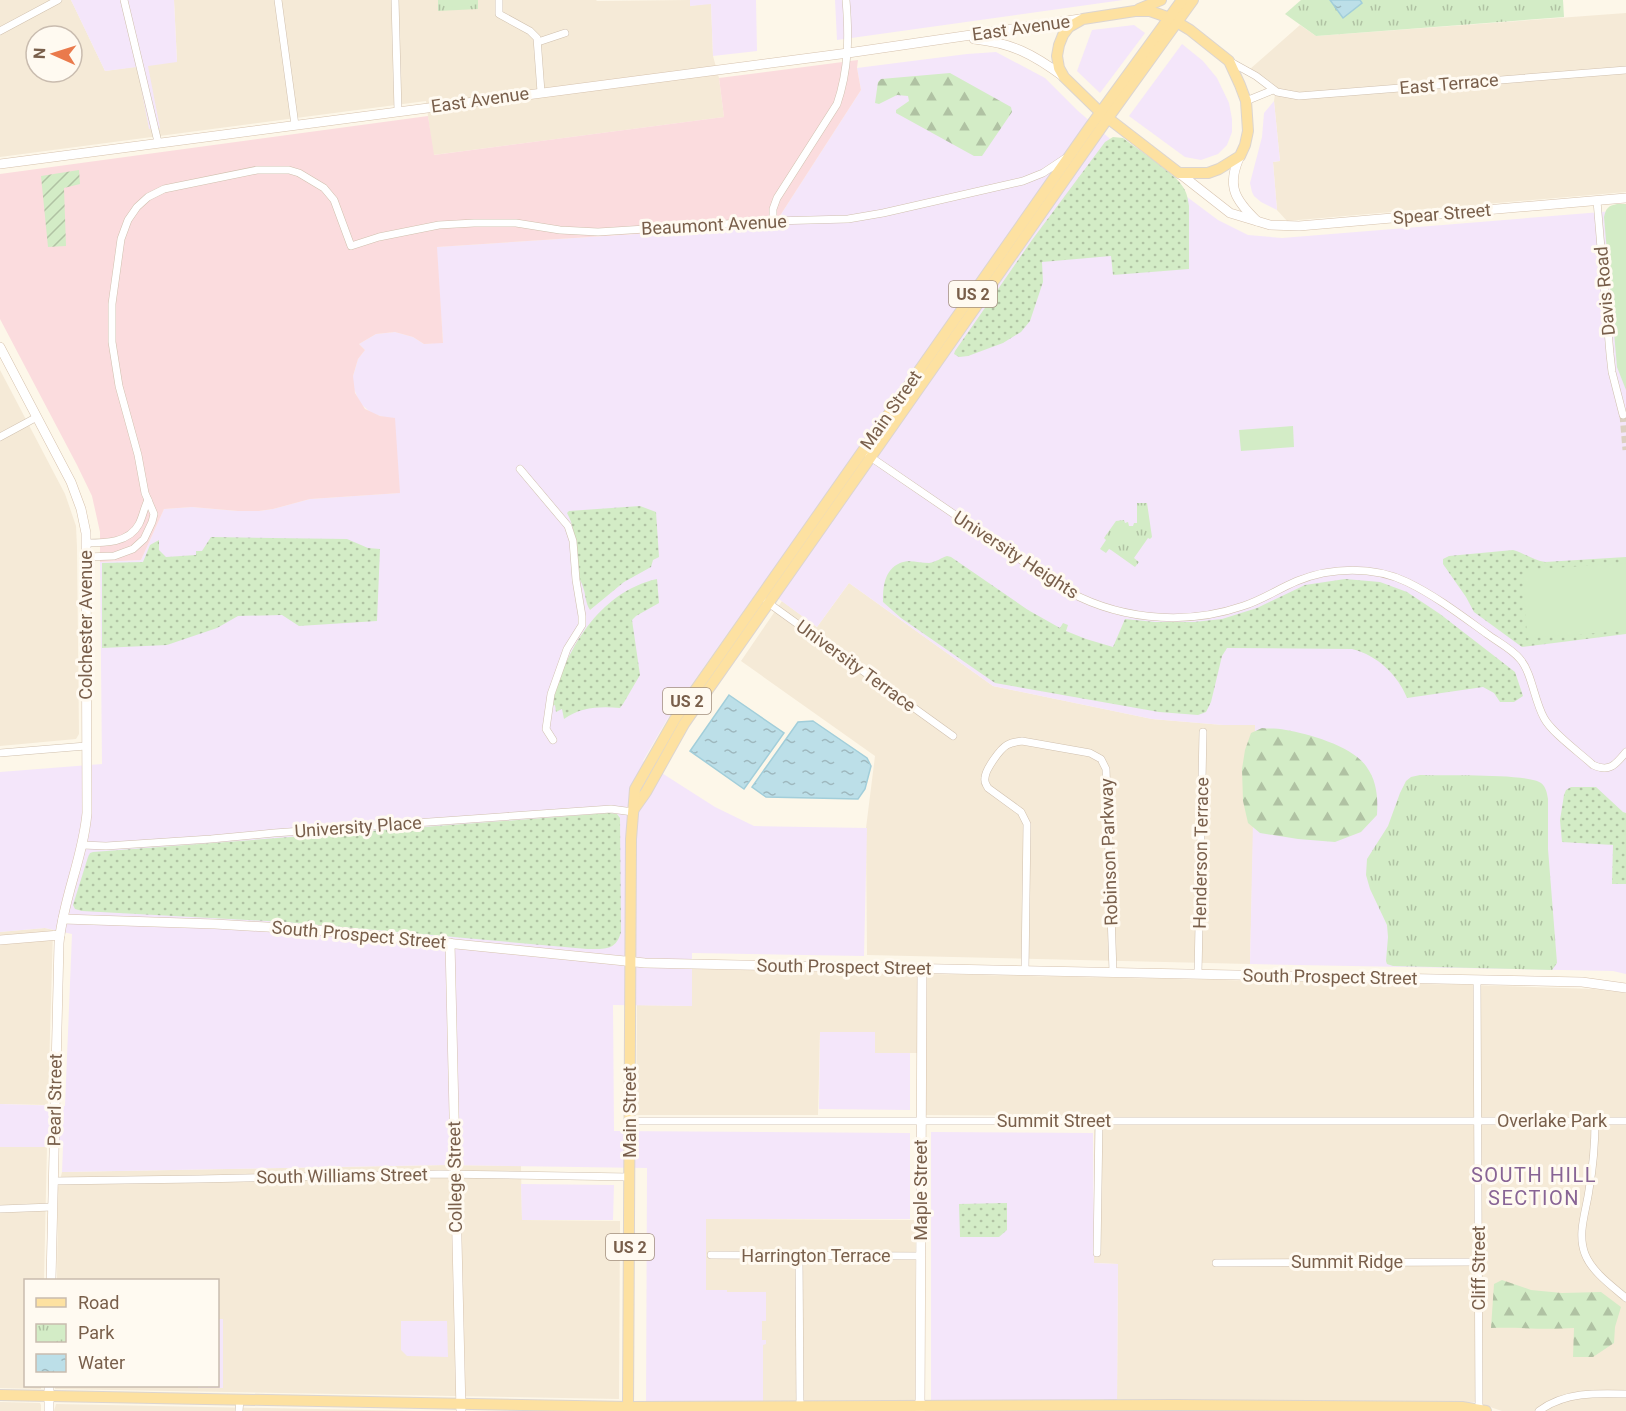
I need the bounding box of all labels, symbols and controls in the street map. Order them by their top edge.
street label: East Avenue [971,10,1071,45]
north arrow [24,24,84,84]
text: N [30,47,49,59]
street label: East Terrace [1399,69,1499,98]
street label: East Avenue [430,82,530,117]
street label: Spear Street [1392,199,1492,228]
street label: Beaumont Avenue [641,210,787,239]
street label: Davis Road [1590,245,1619,337]
road number: US 2 [949,281,997,307]
street label: Main Street [856,366,926,453]
street label: University Heights [950,506,1083,603]
street label: Colchester Avenue [75,550,96,700]
street label: University Terrace [792,615,920,716]
road number: US 2 [663,688,711,714]
street label: Robinson Parkway [1095,777,1122,926]
street label: Henderson Terrace [1189,777,1212,929]
street label: University Place [294,812,422,841]
street label: South Prospect Street [271,916,447,953]
street label: South Prospect Street [756,954,932,979]
street label: South Prospect Street [1242,964,1418,989]
street label: Pearl Street [43,1053,66,1147]
street label: Main Street [619,1066,640,1158]
street label: Summit Street [997,1110,1111,1131]
street label: Overlake Park [1497,1110,1608,1131]
street label: College Street [443,1121,466,1233]
street label: Maple Street [910,1139,931,1241]
district label: SOUTH HILL SECTION [1471,1163,1597,1210]
street label: South Williams Street [256,1164,428,1187]
street label: Cliff Street [1468,1225,1489,1310]
road number: US 2 [606,1234,654,1260]
street label: Harrington Terrace [741,1245,891,1266]
street label: Summit Ridge [1291,1251,1403,1272]
legend [24,1279,219,1387]
text: Road [78,1292,119,1313]
text: Park [78,1322,115,1343]
text: Water [78,1352,125,1373]

